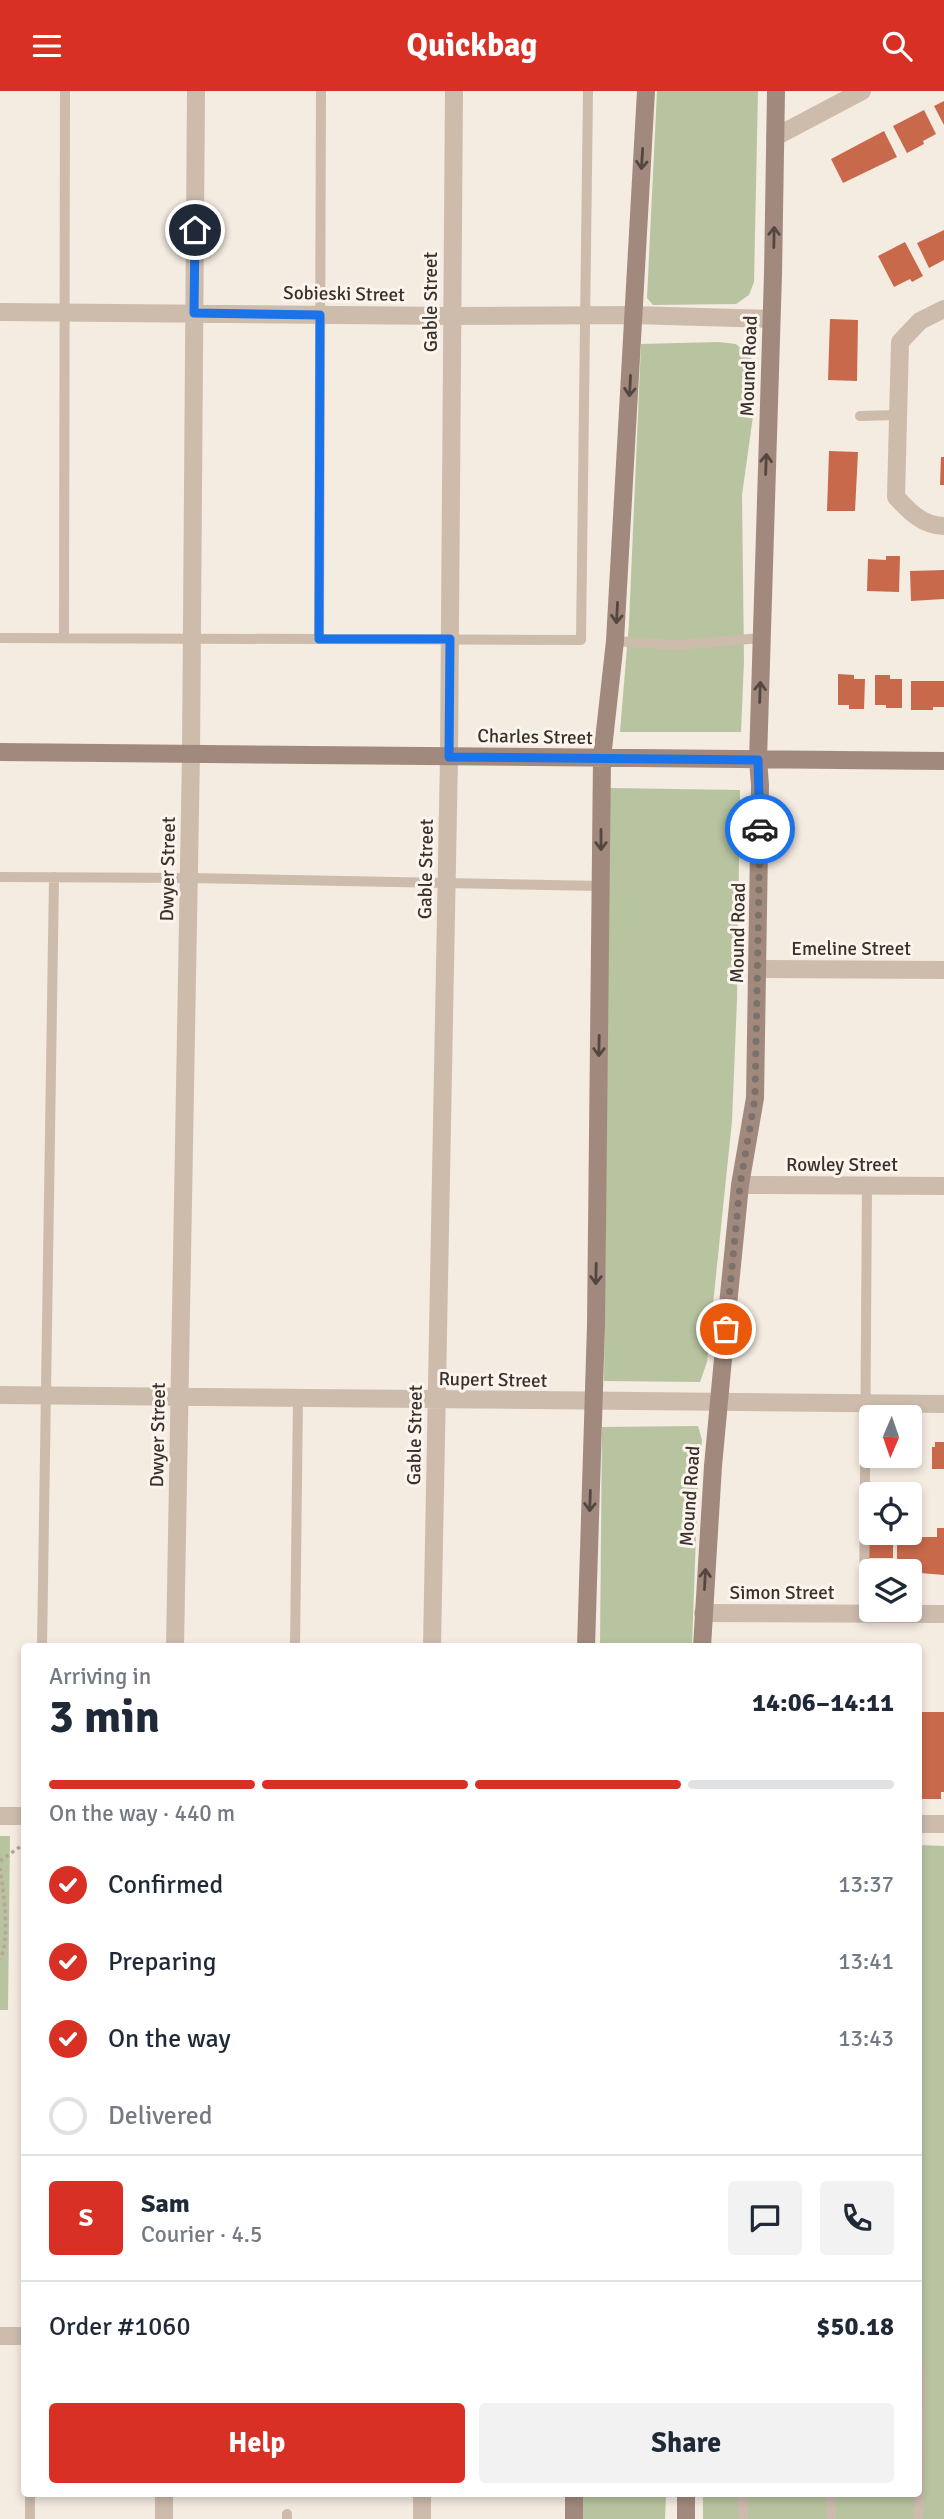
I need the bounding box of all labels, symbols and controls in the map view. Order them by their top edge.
text: Quickbag [407,26,538,65]
icon: menu [28,27,66,65]
icon: search [878,27,916,65]
one-way arrow [635,147,648,170]
pin [165,200,225,260]
icon: home [176,211,214,249]
one-way arrow [767,226,781,249]
street label: Gable Street [419,251,443,352]
street label: Sobieski Street [283,281,405,307]
street label: Mound Road [735,315,763,417]
one-way arrow [624,374,637,397]
one-way arrow [759,453,773,476]
one-way arrow [610,602,623,625]
one-way arrow [753,680,766,703]
street label: Charles Street [477,724,593,750]
courier [725,794,795,864]
icon: car [741,810,779,848]
street label: Dwyer Street [155,816,181,922]
street label: Gable Street [413,818,439,919]
one-way arrow [594,828,608,851]
street label: Mound Road [725,882,751,984]
street label: Emeline Street [791,937,911,961]
one-way arrow [592,1035,606,1058]
street label: Rowley Street [786,1153,898,1177]
one-way arrow [589,1262,603,1285]
pin [696,1299,756,1359]
icon: bag [707,1310,745,1348]
street label: Rupert Street [438,1367,548,1393]
street label: Dwyer Street [145,1382,171,1488]
street label: Gable Street [402,1384,428,1485]
north arrow [859,1405,922,1468]
map controls [859,1405,922,1622]
street label: Mound Road [675,1445,705,1547]
button: locate [859,1482,922,1545]
one-way arrow [584,1490,597,1513]
button: layers [859,1559,922,1622]
one-way arrow [699,1568,712,1590]
street label: Simon Street [730,1581,835,1605]
text: Arriving in [49,1662,151,1691]
text: 14:06–14:11 [752,1687,894,1719]
text: 3 min [49,1689,160,1745]
text: On the way · 440 m [49,1799,235,1828]
icon: check [49,1866,87,1904]
text: Confirmed [108,1869,223,1901]
text: 13:37 [838,1870,894,1899]
icon: check [49,1943,87,1981]
text: Preparing [108,1946,216,1978]
text: 13:41 [838,1947,894,1976]
icon: check [49,2020,87,2058]
text: On the way [108,2023,231,2055]
text: 13:43 [838,2024,894,2053]
text: Delivered [108,2100,213,2132]
button: chat [728,2181,802,2255]
button: phone [820,2181,894,2255]
text: Sam [141,2188,190,2220]
text: S [79,2202,93,2234]
text: Courier · 4.5 [141,2220,262,2249]
text: Order #1060 [49,2311,190,2343]
text: $50.18 [816,2311,894,2343]
button: Help [49,2403,465,2483]
button: Share [479,2403,894,2483]

